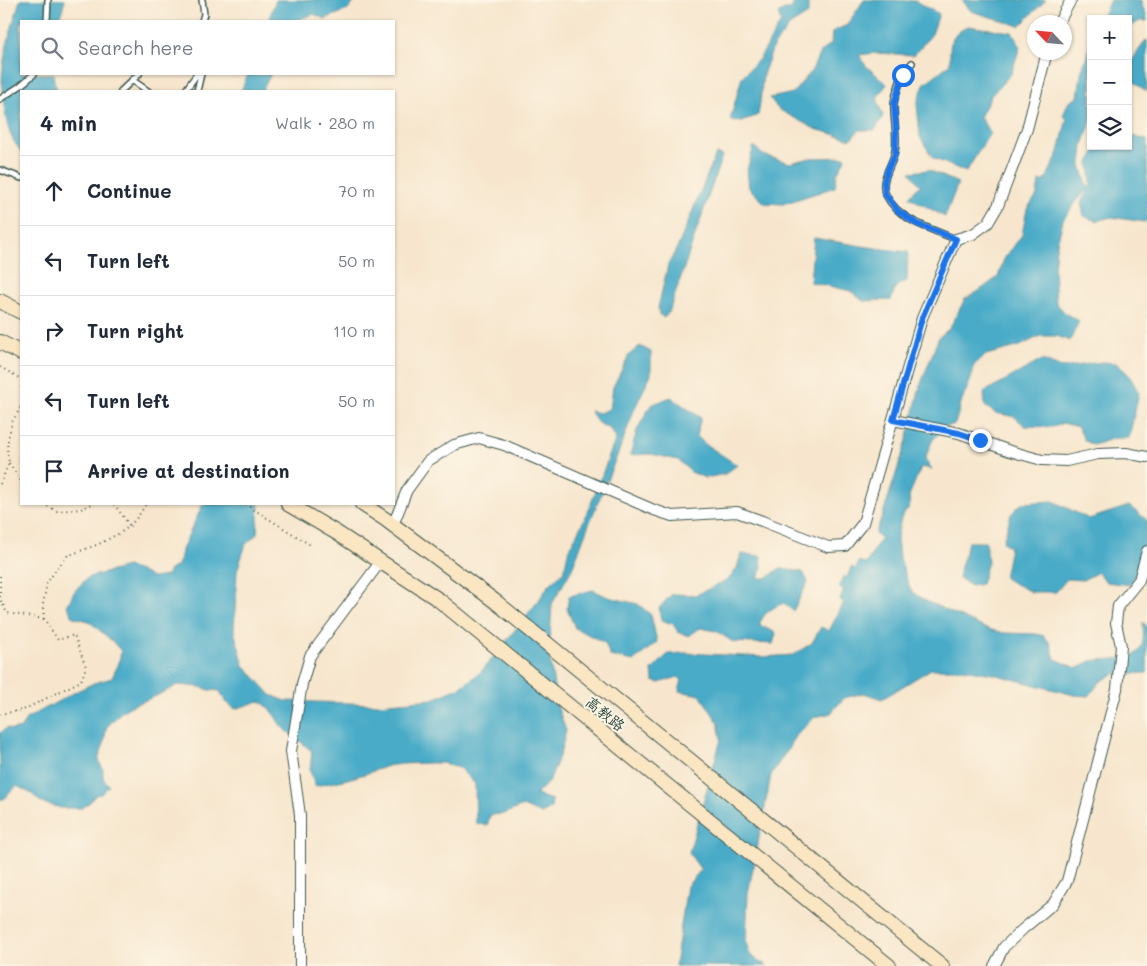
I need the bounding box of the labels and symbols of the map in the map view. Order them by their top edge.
north arrow [1027,15,1072,60]
route start [892,64,915,87]
route end [969,429,992,452]
street label: 高教路 [582,691,629,735]

